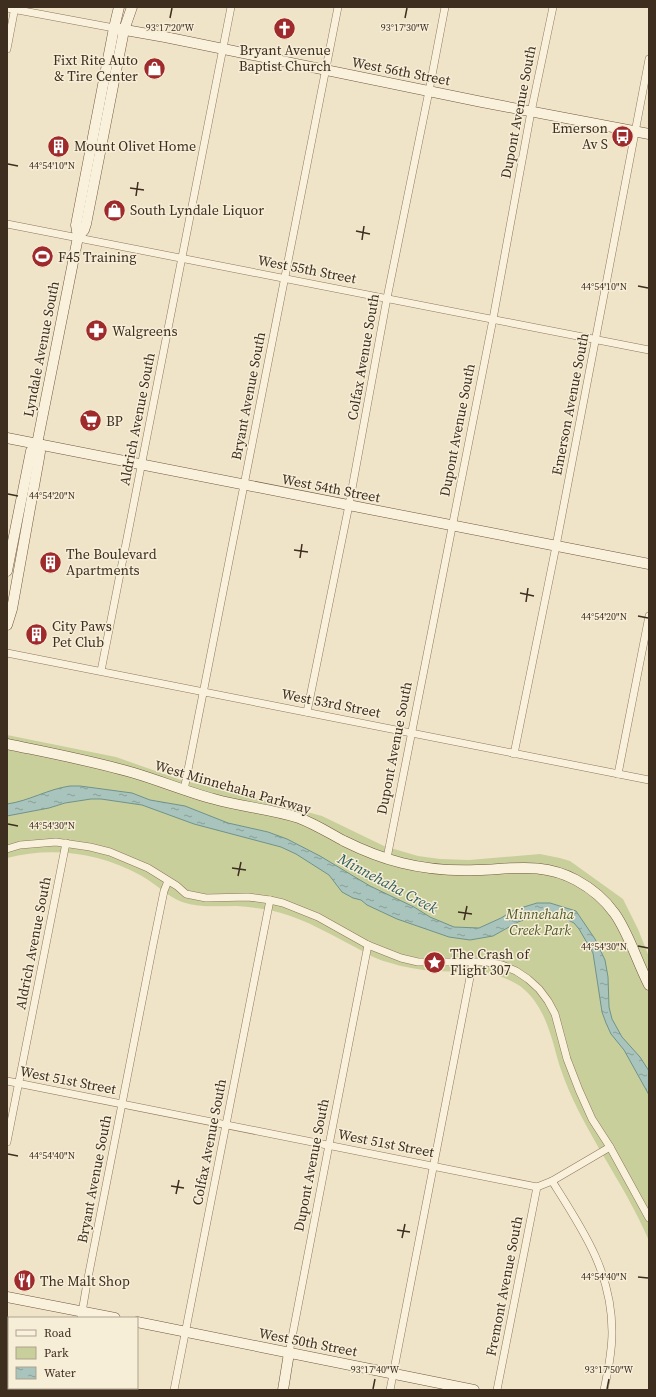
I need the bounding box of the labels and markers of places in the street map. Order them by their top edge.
church icon: Bryant Avenue Baptist Church [272,15,298,41]
place label: Bryant Avenue Baptist Church [239,40,331,76]
place label: Fixt Rite Auto & Tire Center [53,50,138,86]
shop icon: Fixt Rite Auto & Tire Center [141,55,167,81]
place label: Emerson Av S [552,118,609,154]
bus stop icon: Emerson Av S [610,123,636,149]
building icon: Mount Olivet Home [46,133,72,159]
place label: Mount Olivet Home [74,136,196,156]
shop icon: South Lyndale Liquor [102,197,128,223]
place label: South Lyndale Liquor [130,200,264,220]
sports icon: F45 Training [29,244,55,270]
place label: F45 Training [58,247,137,267]
pharmacy icon: Walgreens [83,318,109,344]
place label: Walgreens [112,321,178,341]
supermarket icon: BP [77,408,103,434]
place label: BP [106,411,123,431]
place label: The Boulevard Apartments [66,544,157,580]
building icon: The Boulevard Apartments [37,549,63,575]
place label: City Paws Pet Club [52,616,112,652]
building icon: City Paws Pet Club [24,621,50,647]
place label: The Crash of Flight 307 [450,944,530,980]
place icon: The Crash of Flight 307 [421,949,447,975]
restaurant icon: The Malt Shop [11,1268,37,1294]
place label: The Malt Shop [40,1271,130,1291]

